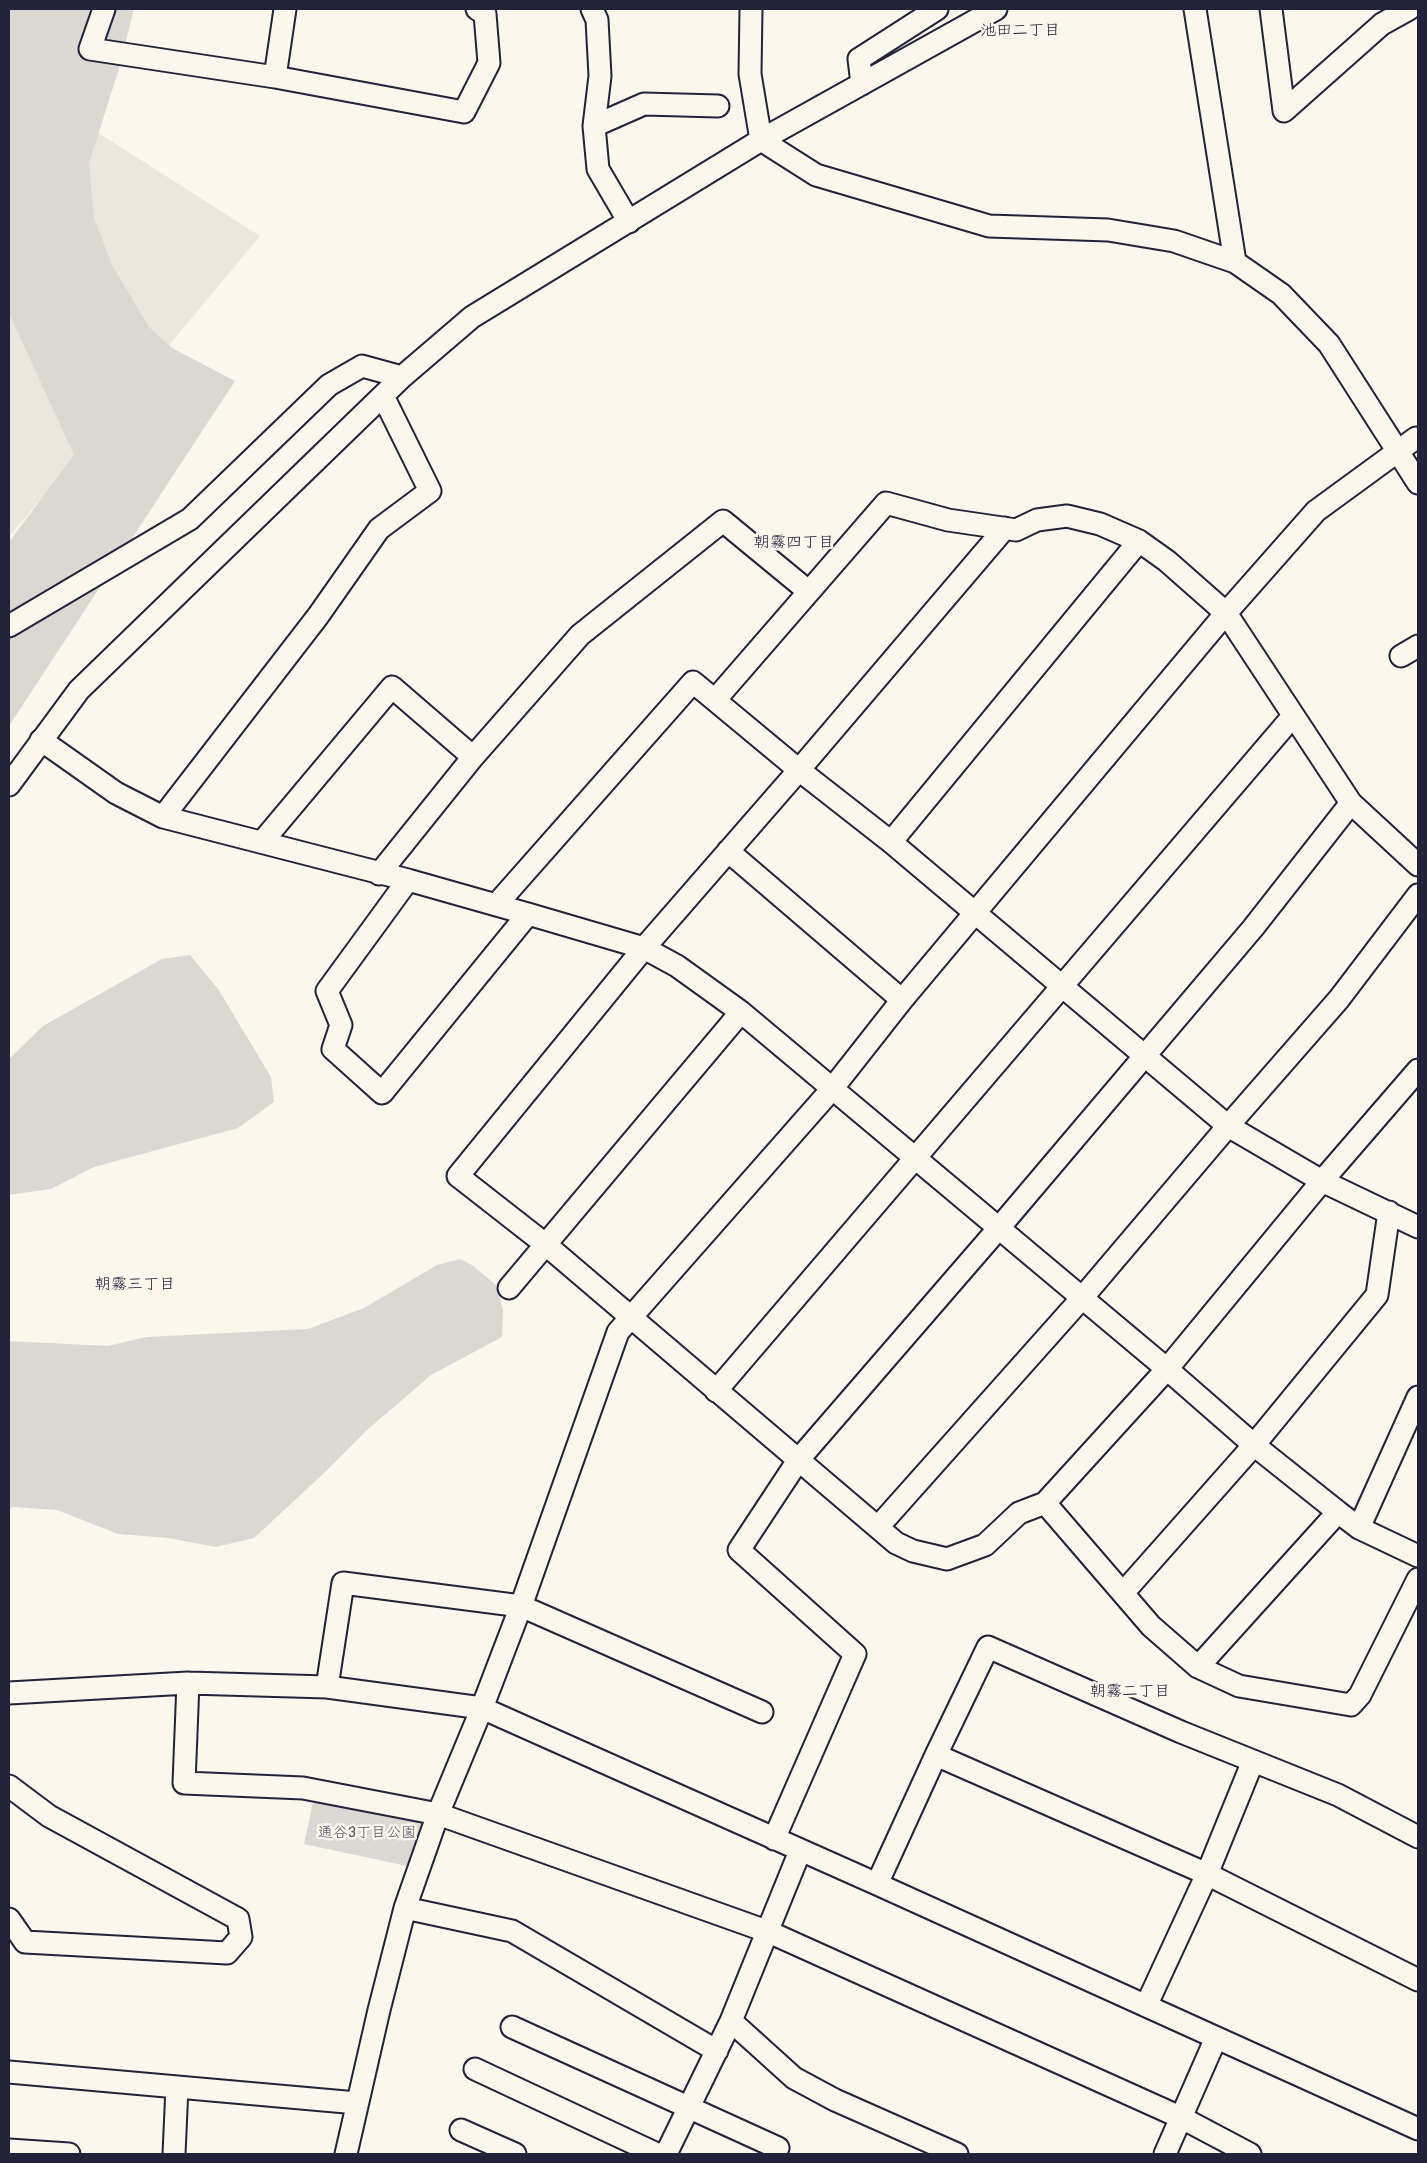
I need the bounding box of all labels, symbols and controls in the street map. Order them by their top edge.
district label: 池田二丁目 [980,21,1060,41]
district label: 朝霧四丁目 [754,533,834,553]
district label: 朝霧三丁目 [95,1275,175,1295]
district label: 朝霧二丁目 [1090,1682,1170,1702]
park label: 通谷3丁目公園 [318,1824,416,1842]

